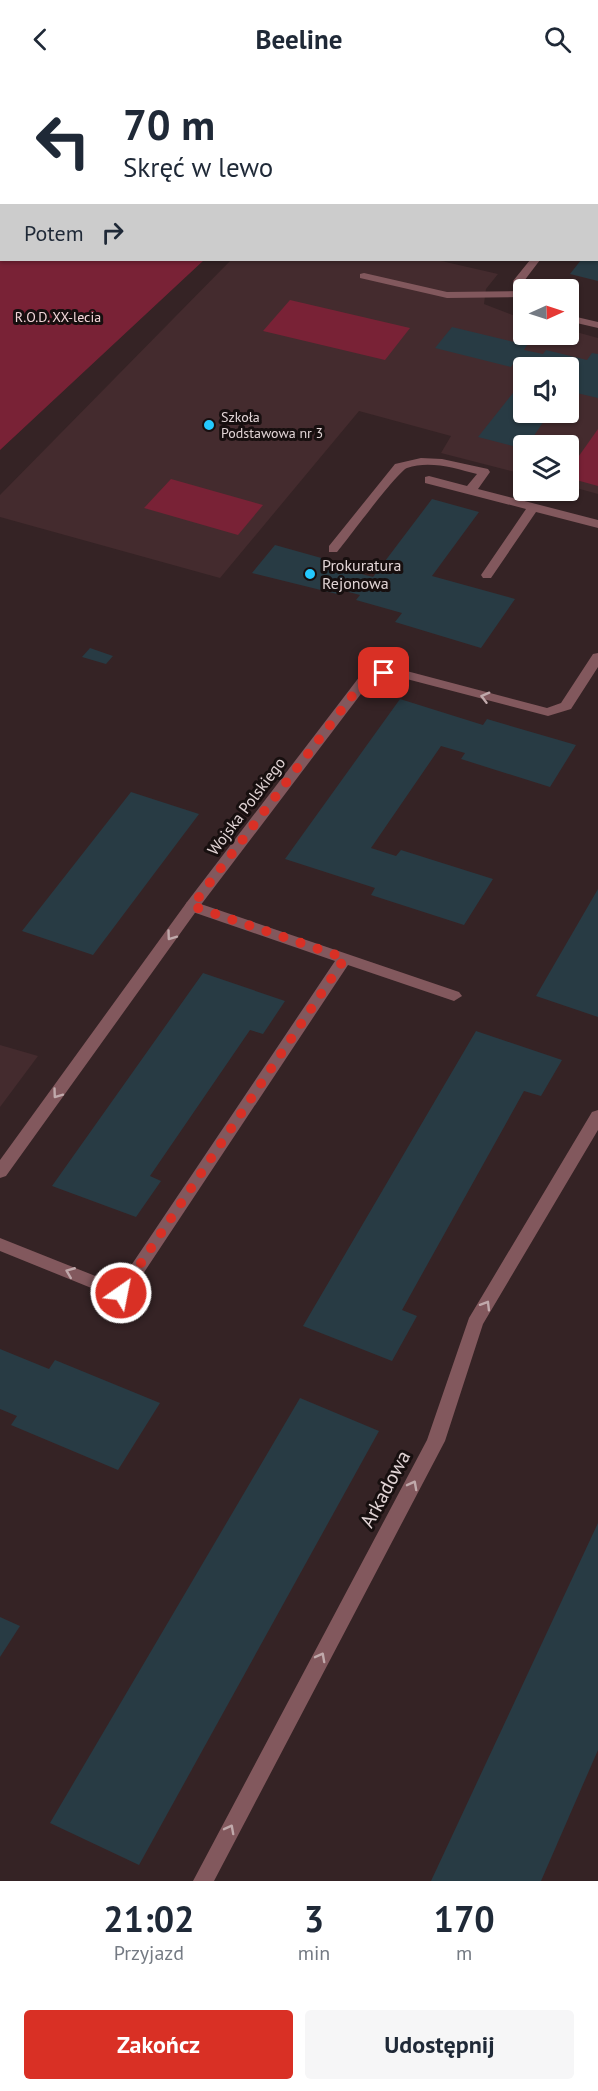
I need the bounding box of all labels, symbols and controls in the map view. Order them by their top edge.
text: Beeline [256,22,342,56]
icon: back [24,23,57,56]
icon: search [541,23,574,56]
text: 70 m [123,97,215,152]
icon: left [24,102,102,180]
text: Skręć w lewo [123,150,273,184]
icon: right [96,216,129,249]
text: Potem [24,219,84,247]
north arrow [513,279,579,345]
map controls [513,279,579,501]
park label: R.O.D. XX-lecia [15,308,101,326]
button: sound [513,357,579,423]
place label: Szkoła Podstawowa nr 3 [221,408,323,442]
marker: Szkoła Podstawowa nr 3 [202,418,216,432]
button: layers [513,435,579,501]
place label: Prokuratura Rejonowa [322,555,402,593]
marker: Prokuratura Rejonowa [303,567,317,581]
pin [358,647,409,698]
icon: arrive [367,656,400,689]
one-way arrow [480,692,491,704]
street label: Wojska Polskiego [203,753,289,859]
one-way arrow [167,930,178,941]
one-way arrow [53,1088,64,1099]
position arrow [89,1261,153,1325]
one-way arrow [65,1267,76,1279]
one-way arrow [478,1301,490,1311]
street label: Arkadowa [354,1446,416,1532]
one-way arrow [406,1481,417,1491]
one-way arrow [314,1652,326,1663]
one-way arrow [223,1825,234,1836]
text: 21:02 [103,1895,195,1942]
text: 3 [304,1895,324,1942]
text: 170 [434,1895,495,1942]
text: Przyjazd [114,1940,184,1966]
text: min [298,1940,330,1966]
text: m [456,1940,472,1966]
button: Zakończ [24,2010,293,2079]
button: Udostępnij [305,2010,574,2079]

